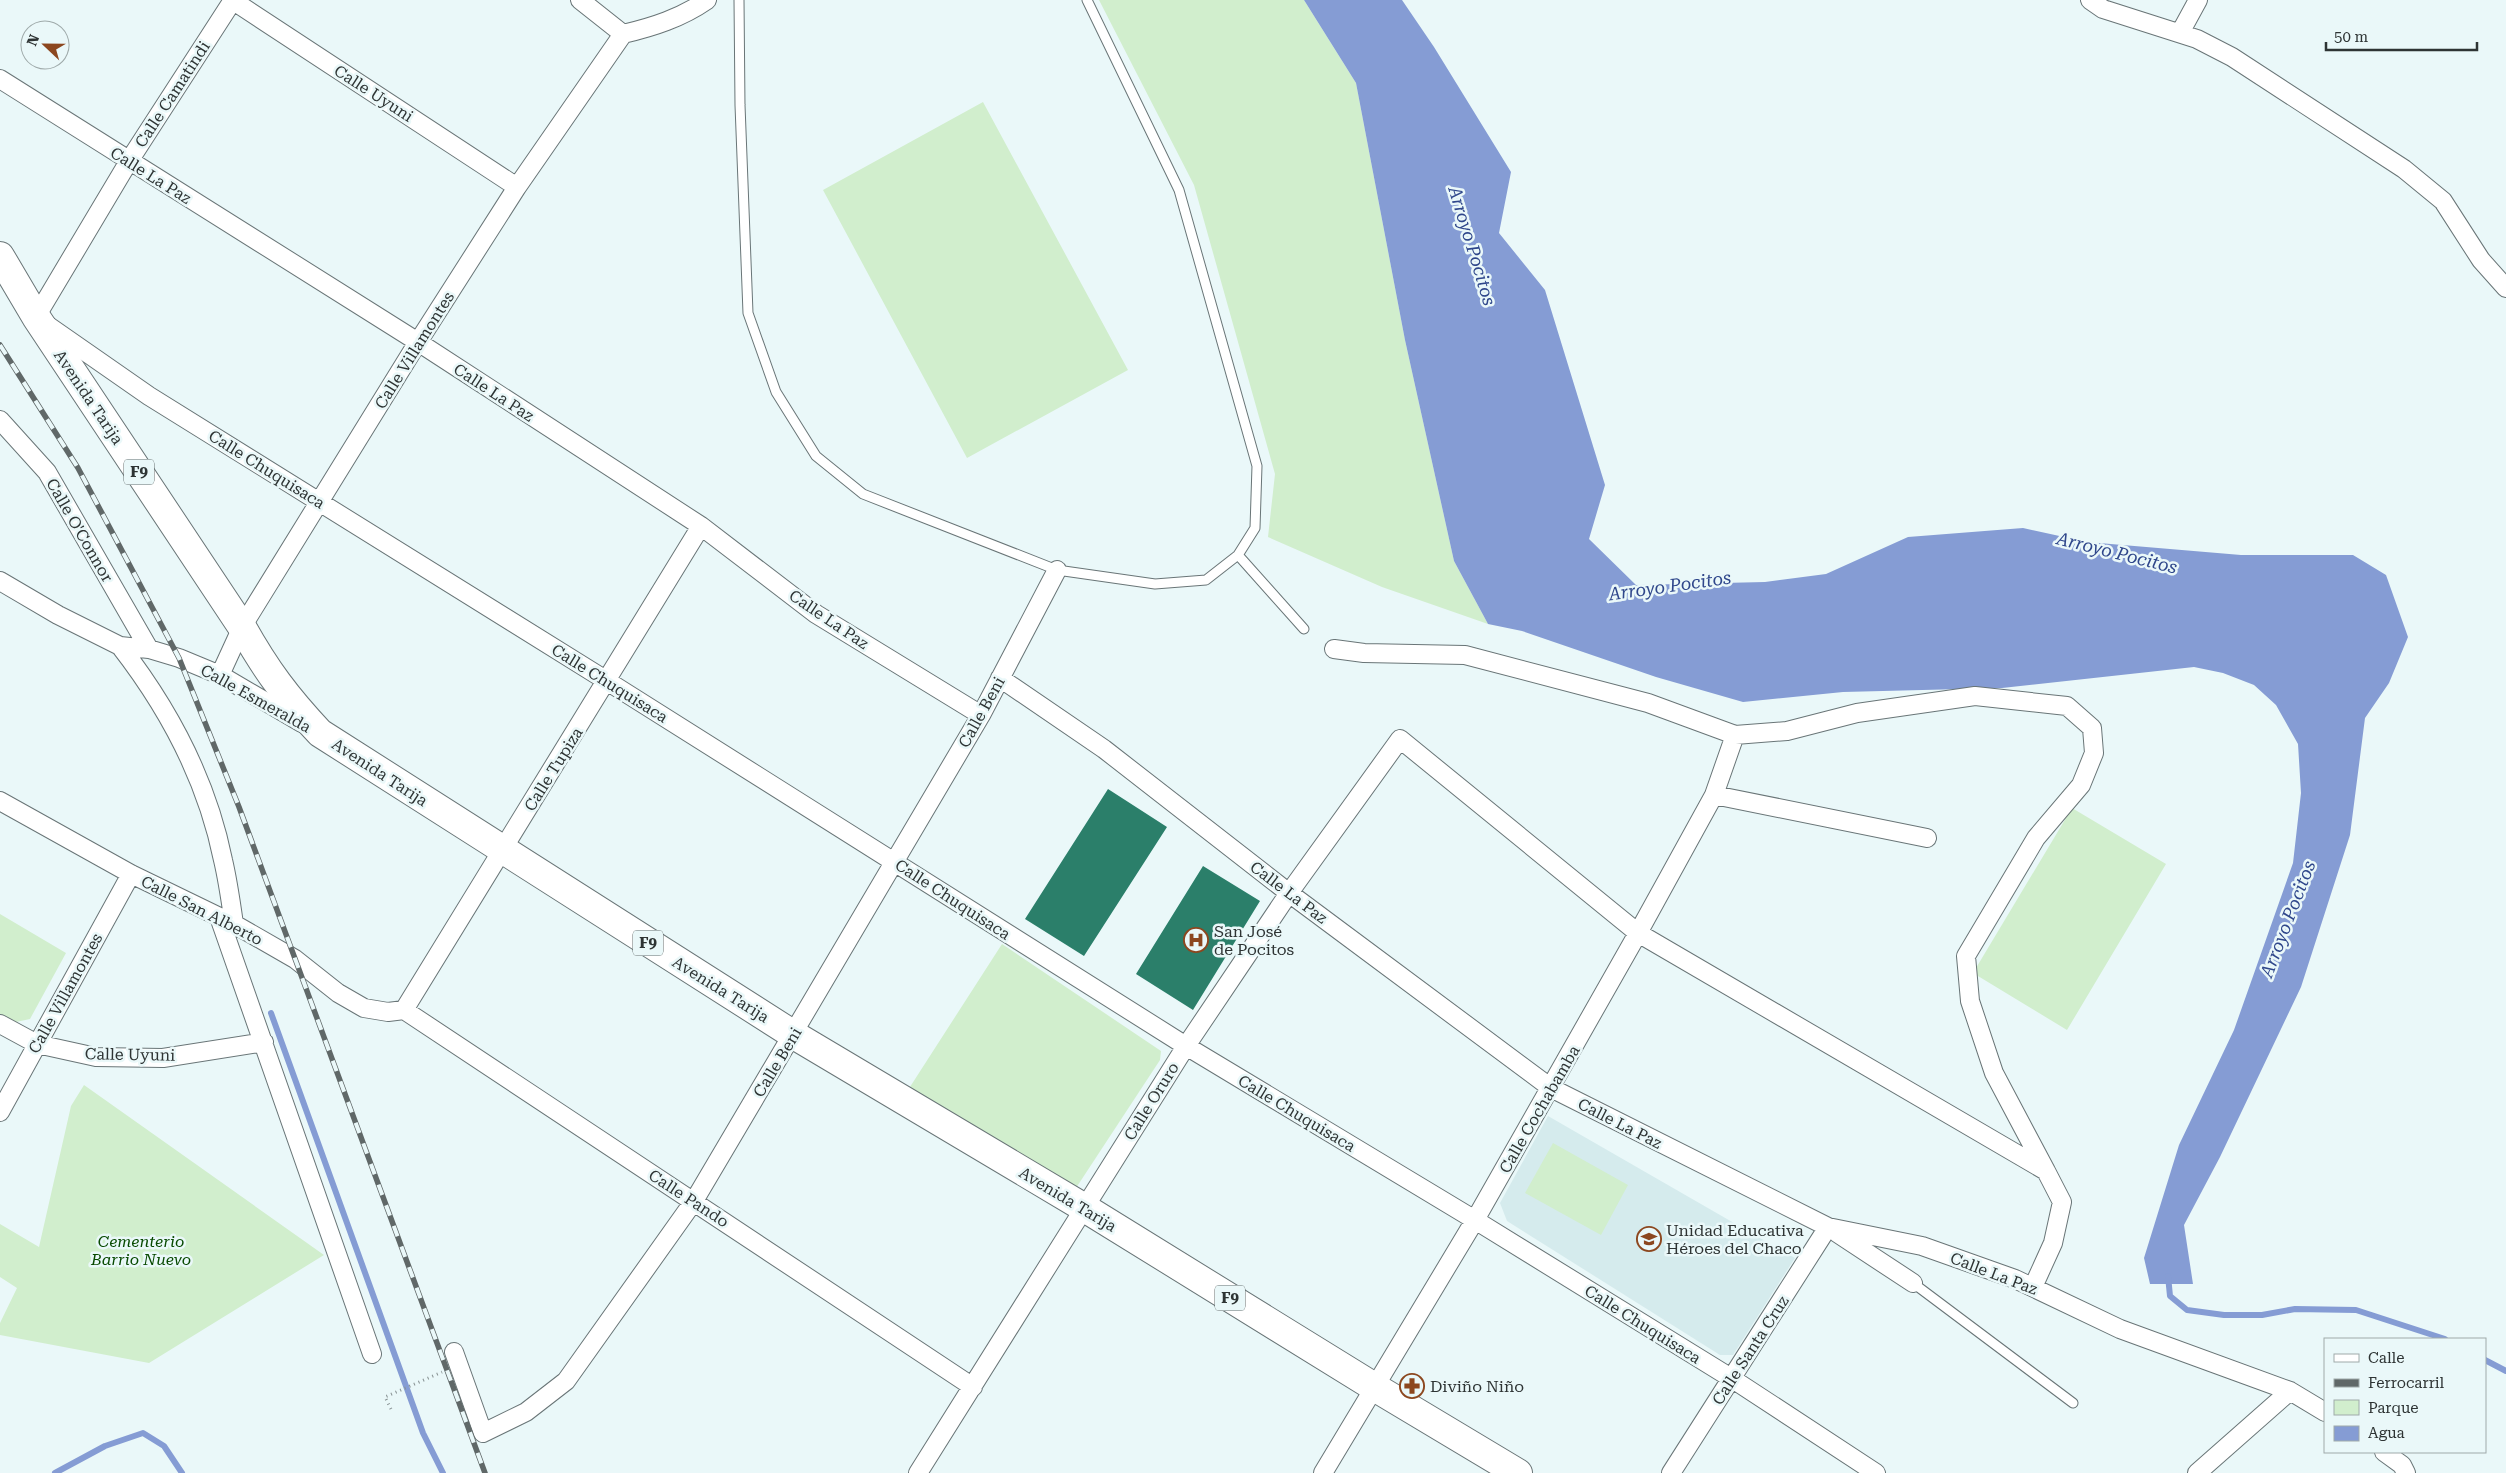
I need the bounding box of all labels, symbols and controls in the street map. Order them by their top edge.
north arrow [20,20,70,70]
scale bar [2326,20,2477,52]
text: 50 m [2334,28,2369,46]
text: N [24,32,42,48]
street label: Calle Camatindi [131,38,214,151]
street label: Calle Uyuni [331,61,417,126]
street label: Calle La Paz [107,143,195,208]
water label: Arroyo Pocitos [1444,183,1501,308]
street label: Calle Villamontes [371,288,458,412]
street label: Avenida Tarija [50,346,127,449]
street label: Calle La Paz [450,359,538,426]
street label: Calle Chuquisaca [205,426,329,513]
road number: F9 [124,460,154,484]
street label: Calle O'Connor [42,475,117,586]
water label: Arroyo Pocitos [2054,527,2179,578]
water label: Arroyo Pocitos [1606,567,1732,605]
street label: Calle La Paz [785,586,872,653]
street label: Calle Chuquisaca [548,640,672,727]
street label: Calle Esmeralda [197,660,315,737]
street label: Calle Beni [954,674,1009,751]
street label: Calle Tupiza [520,724,587,815]
street label: Avenida Tarija [328,734,431,811]
street label: Calle Chuquisaca [892,855,1014,944]
street label: Calle La Paz [1246,857,1331,928]
water label: Arroyo Pocitos [2255,858,2319,981]
street label: Calle San Alberto [138,872,266,949]
place label: San José de Pocitos [1214,922,1295,959]
hospital icon: San José de Pocitos [1183,927,1209,953]
street label: Calle Villamontes [24,929,107,1057]
road number: F9 [633,930,663,956]
street label: Avenida Tarija [669,952,773,1027]
street label: Calle Beni [749,1024,806,1101]
street label: Calle Cochabamba [1495,1042,1584,1176]
street label: Calle Uyuni [85,1044,175,1065]
street label: Calle Oruro [1120,1059,1183,1144]
street label: Calle Chuquisaca [1235,1071,1359,1156]
street label: Calle La Paz [1575,1094,1665,1153]
street label: Avenida Tarija [1016,1163,1120,1236]
street label: Calle Pando [645,1165,733,1231]
place label: Unidad Educativa Héroes del Chaco [1666,1221,1804,1258]
school or university icon: Unidad Educativa Héroes del Chaco [1636,1226,1662,1252]
park label: Cementerio Barrio Nuevo [90,1232,191,1269]
street label: Calle La Paz [1948,1248,2040,1299]
street label: Calle Chuquisaca [1581,1281,1705,1368]
road number: F9 [1215,1286,1245,1310]
street label: Calle Santa Cruz [1708,1292,1793,1408]
legend [2324,1338,2486,1453]
text: Calle [2368,1349,2404,1367]
pharmacy icon: Diviño Niño [1399,1373,1425,1399]
text: Ferrocarril [2368,1374,2445,1392]
place label: Diviño Niño [1430,1377,1524,1396]
text: Parque [2368,1399,2419,1417]
text: Agua [2368,1424,2405,1442]

